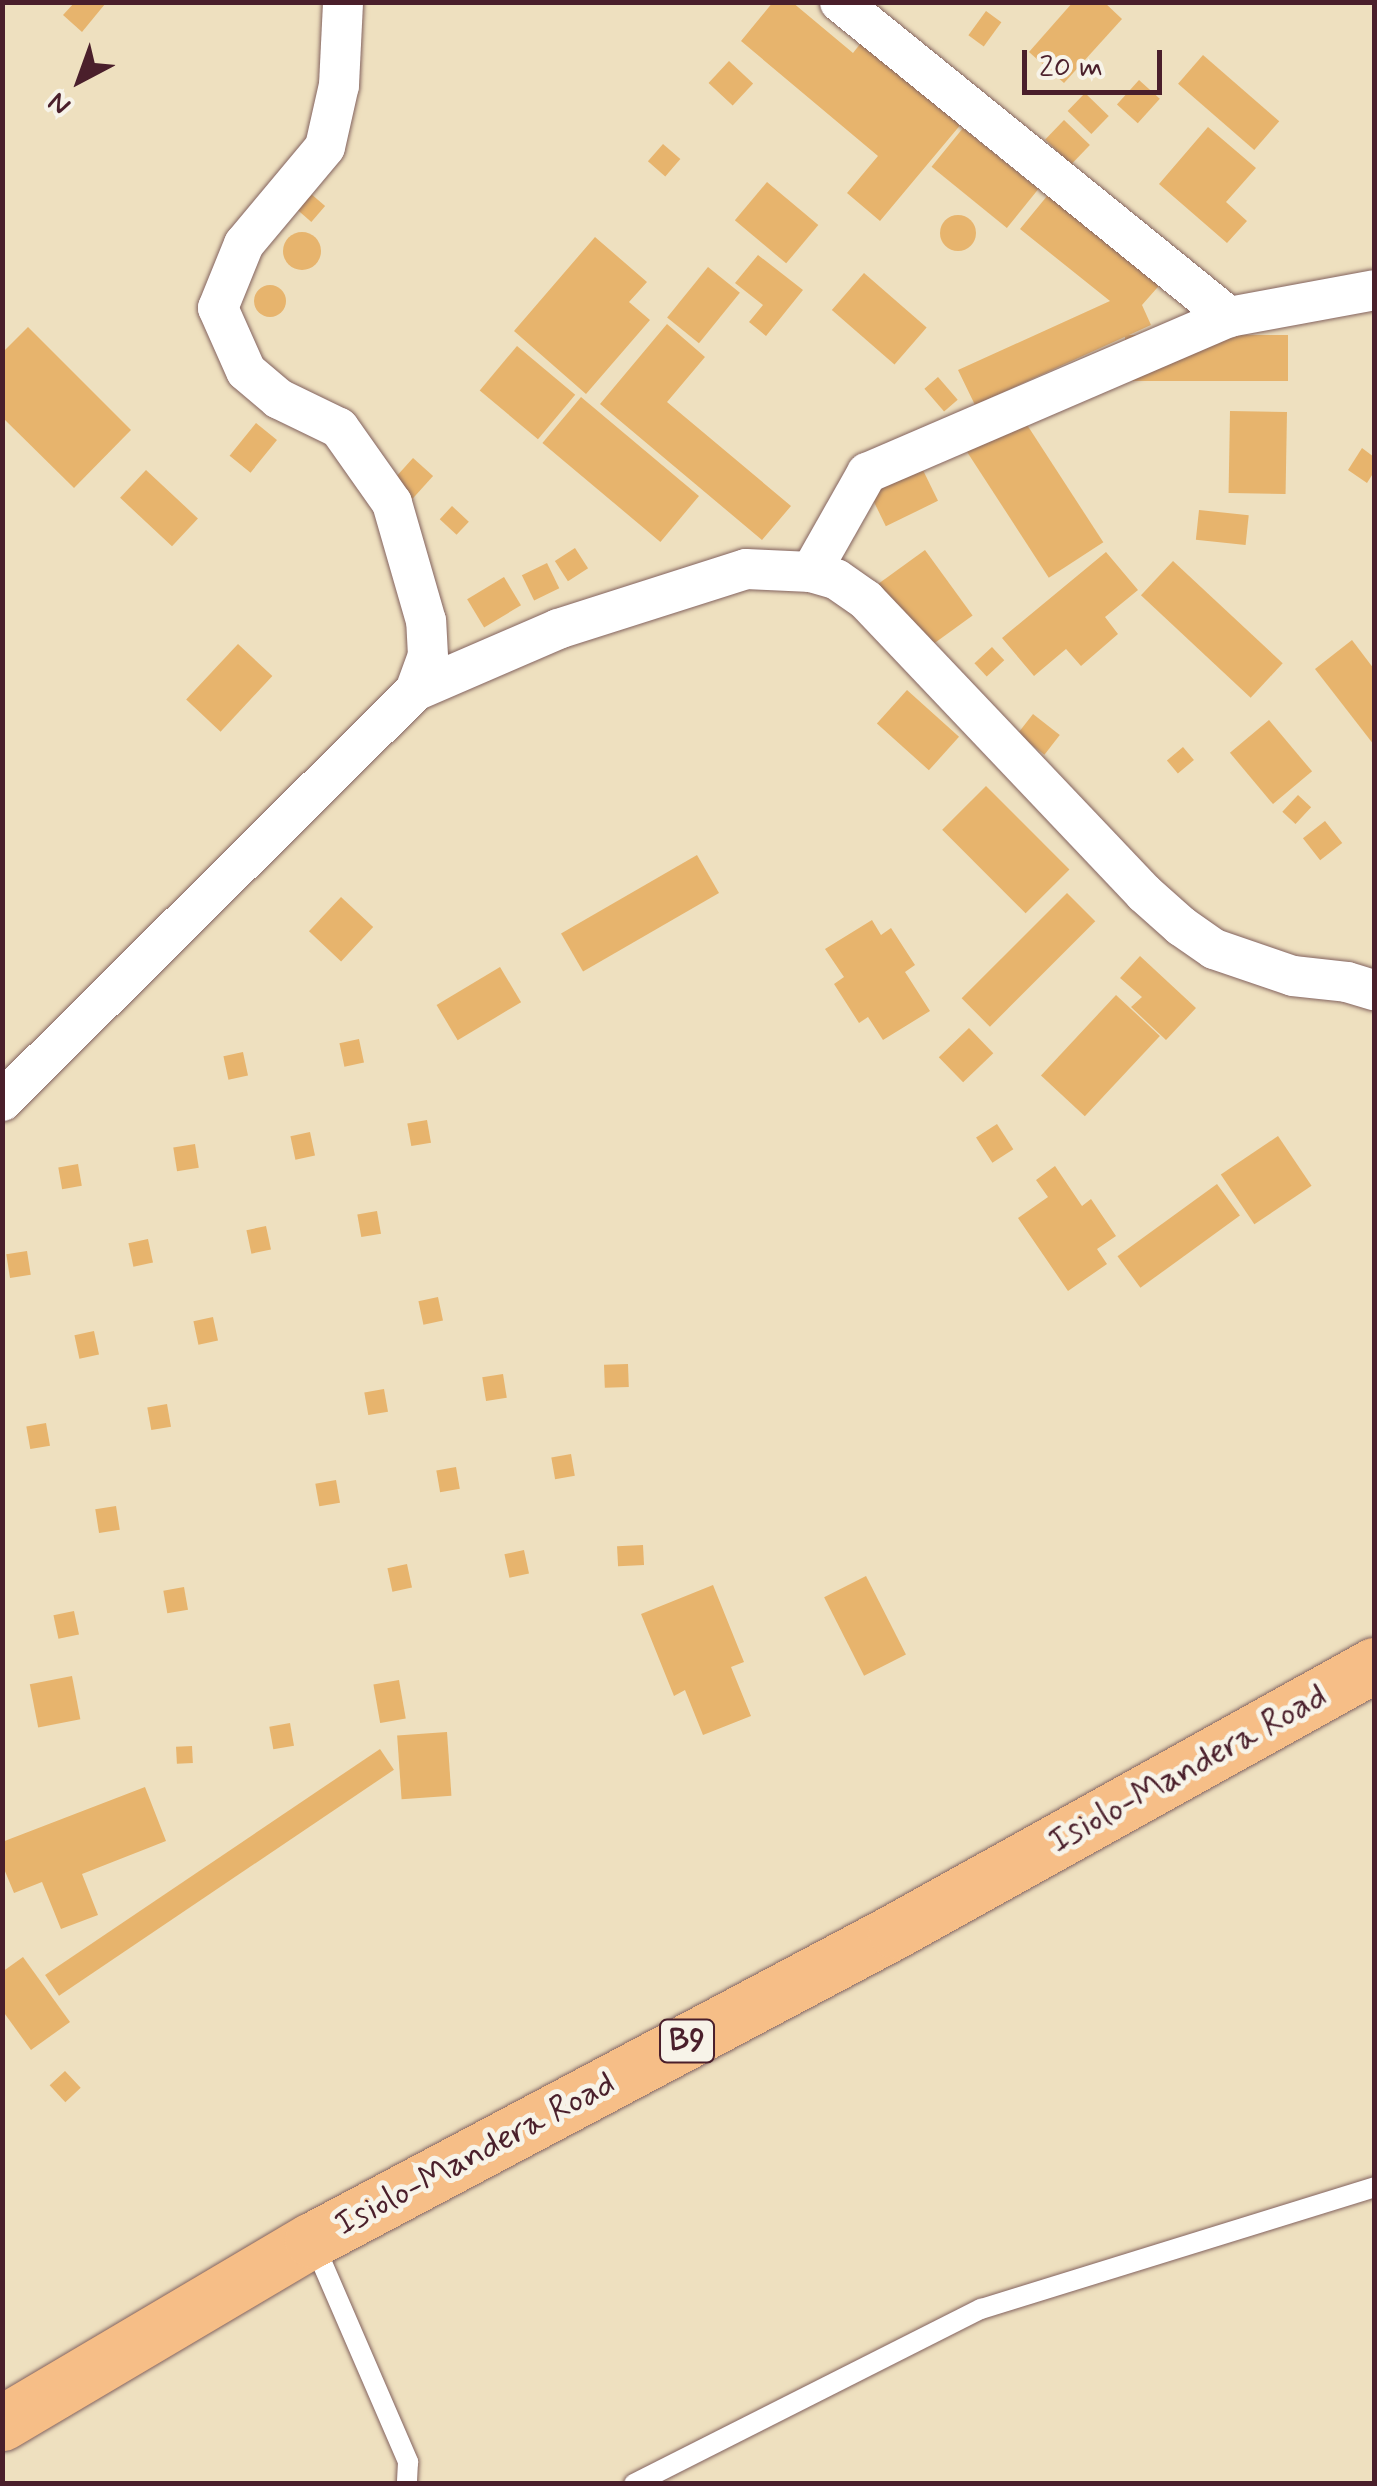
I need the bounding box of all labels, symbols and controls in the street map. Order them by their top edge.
north arrow [30,30,130,130]
scale bar [1027,30,1167,92]
text: 20 m [1039,48,1103,87]
text: N [41,83,79,123]
street label: Isiolo-Mandera Road [1042,1675,1334,1863]
road number: B9 [657,2014,717,2068]
street label: Isiolo-Mandera Road [328,2062,622,2246]

